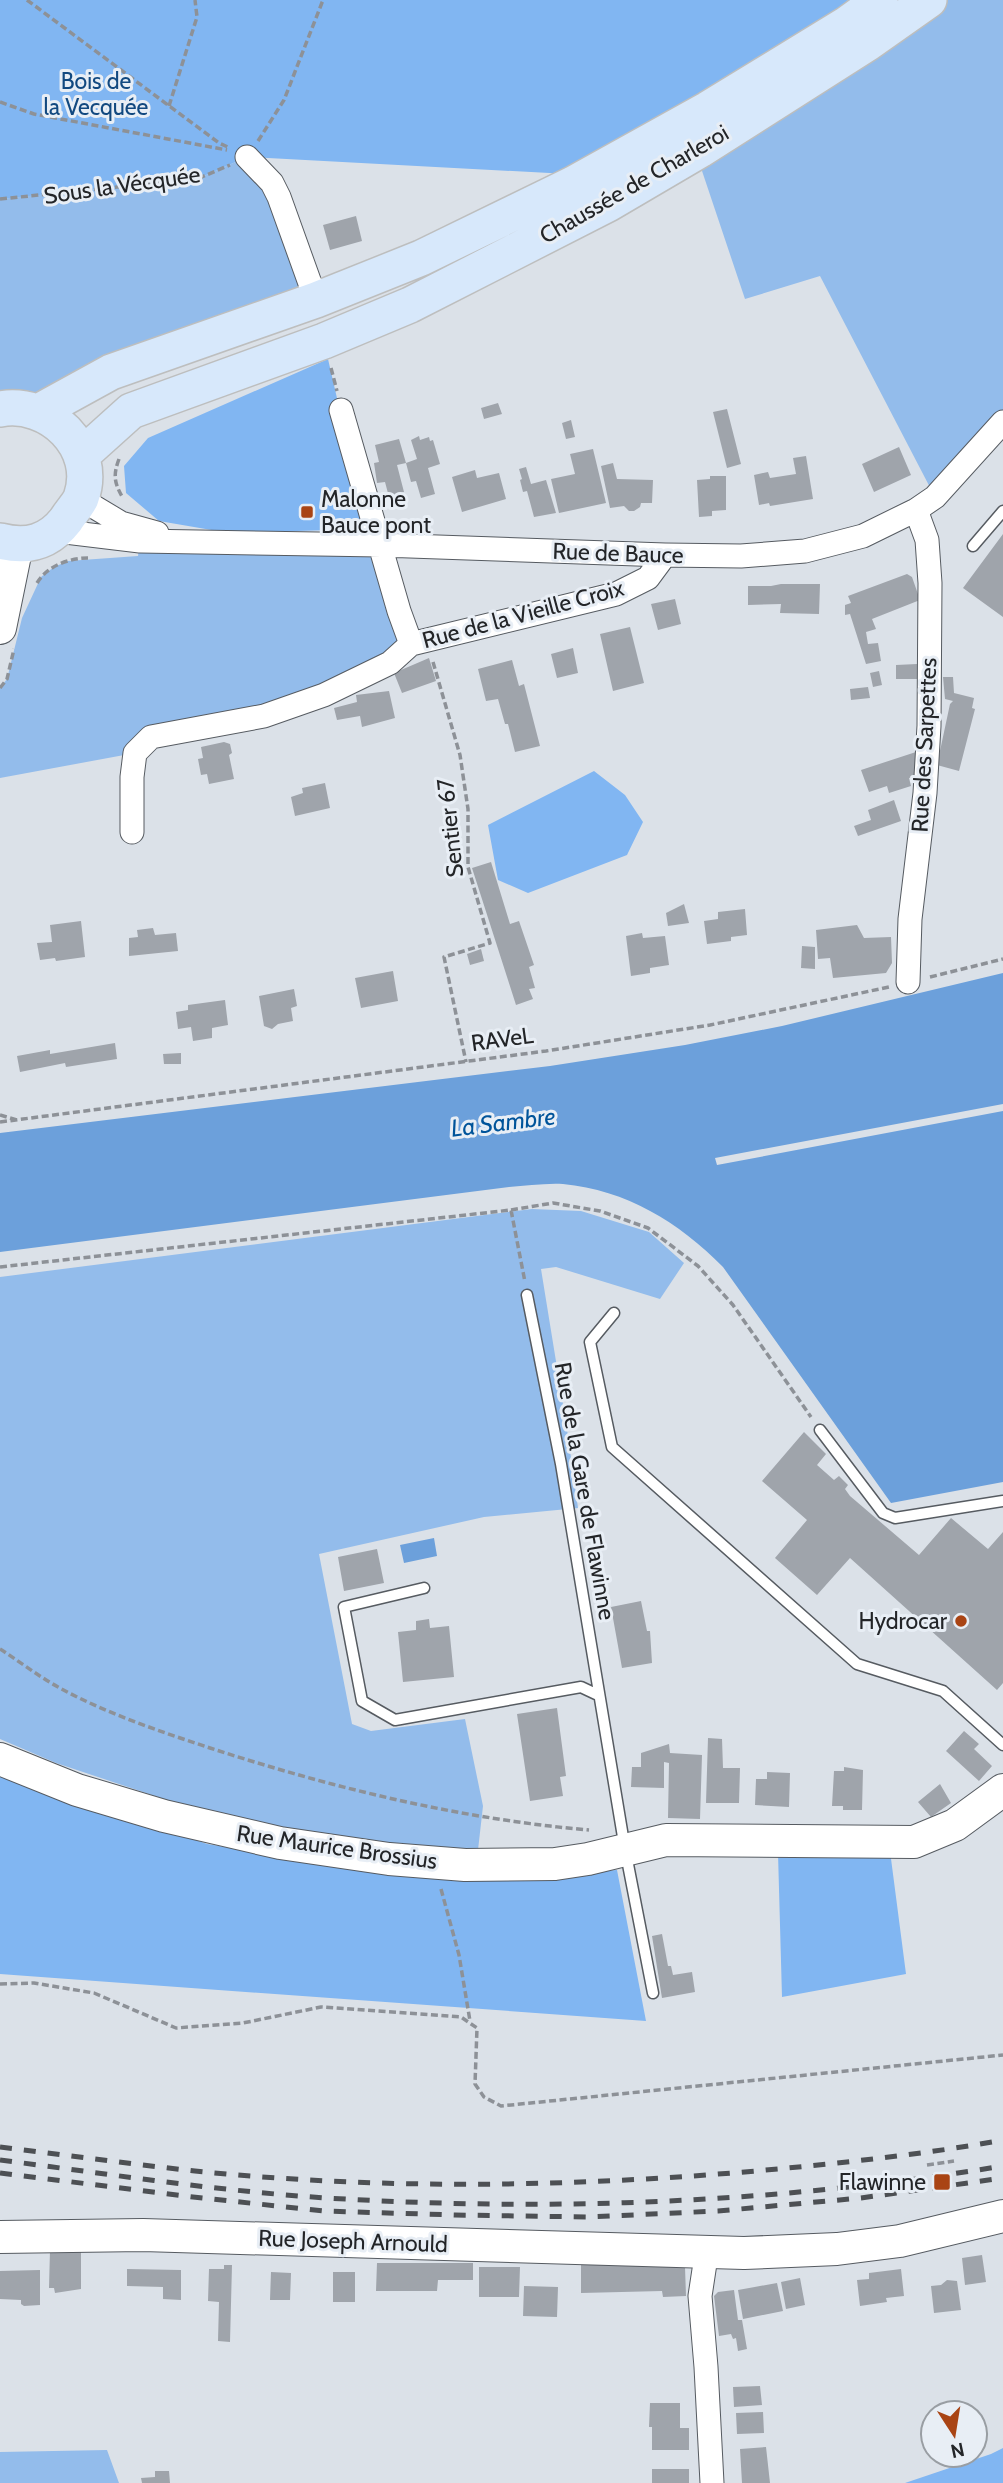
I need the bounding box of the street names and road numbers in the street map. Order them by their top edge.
street label: Chaussée de Charleroi [534,118,734,250]
street label: Sous la Vécquée [42,160,202,210]
street label: Rue de Bauce [552,537,684,569]
street label: Rue de la Vieille Croix [419,574,627,654]
street label: Rue des Sarpettes [905,657,943,833]
street label: Sentier 67 [431,777,469,879]
street label: RAVeL [469,1021,535,1057]
street label: Rue de la Gare de Flawinne [549,1360,622,1622]
street label: Rue Maurice Brossius [235,1819,439,1875]
street label: Rue Joseph Arnould [258,2224,448,2258]

